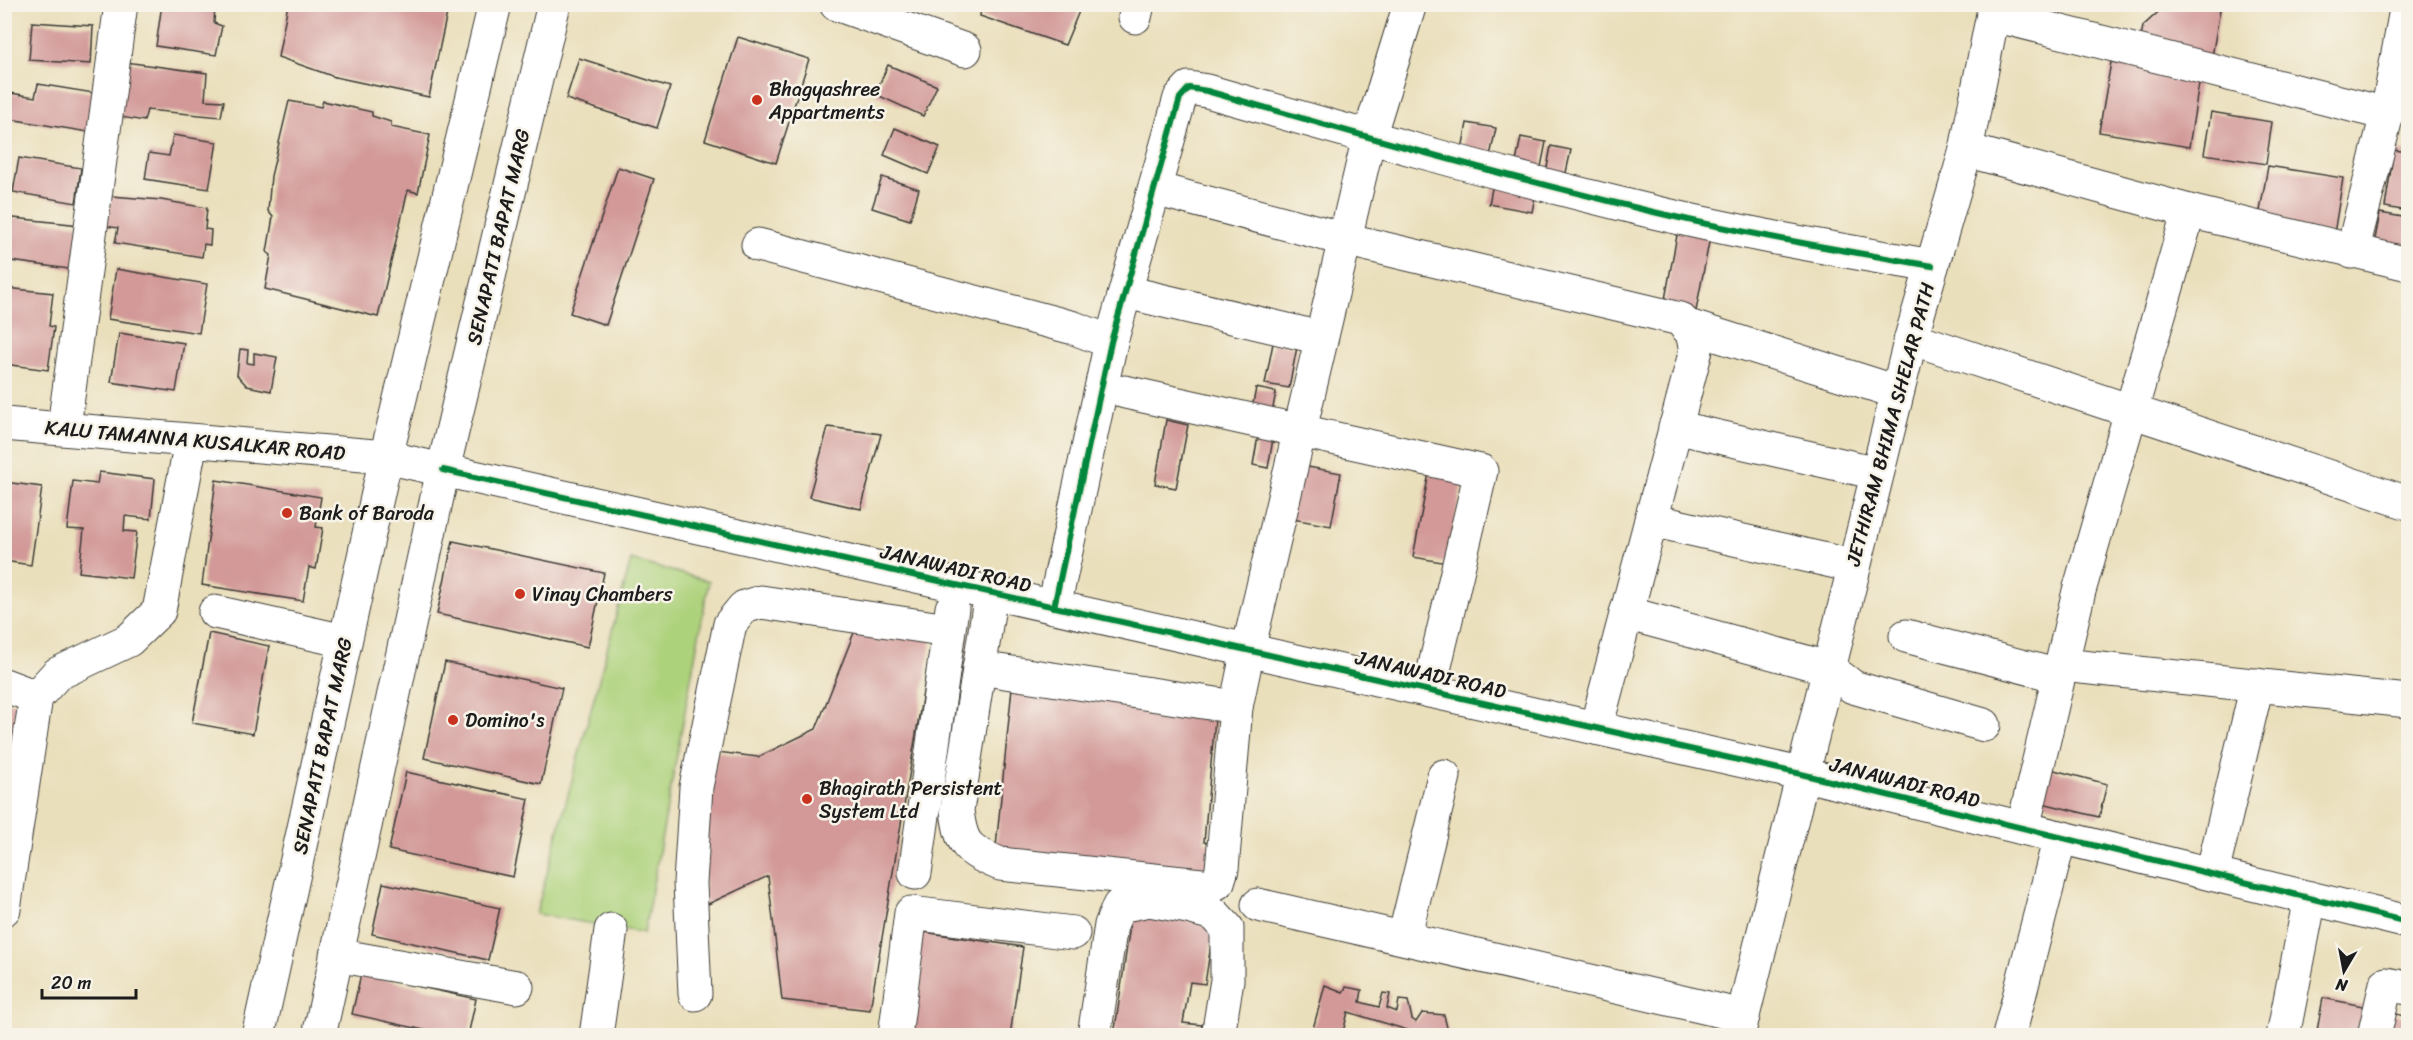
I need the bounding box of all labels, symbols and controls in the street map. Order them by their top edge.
place label: Bhagyashree Appartments [768,72,885,130]
marker: Bhagyashree Appartments [750,93,764,107]
street label: SENAPATI BAPAT MARG [457,125,540,349]
street label: JETHIRAM BHIMA SHELAR PATH [1835,278,1945,571]
street label: KALU TAMANNA KUSALKAR ROAD [43,410,347,471]
place label: Bank of Baroda [299,496,435,531]
marker: Bank of Baroda [280,506,294,520]
street label: JANAWADI ROAD [876,534,1035,603]
place label: Vinay Chambers [532,577,673,612]
marker: Vinay Chambers [513,587,527,601]
street label: SENAPATI BAPAT MARG [282,634,363,858]
street label: JANAWADI ROAD [1351,640,1510,709]
place label: Domino's [465,703,545,738]
marker: Domino's [446,713,460,727]
street label: JANAWADI ROAD [1825,747,1984,818]
place label: Bhagirath Persistent System Ltd [819,771,1002,829]
marker: Bhagirath Persistent System Ltd [800,792,814,806]
north arrow [2314,941,2374,1001]
scale bar [42,962,136,1000]
text: 20 m [51,967,91,999]
text: N [2333,970,2350,1001]

